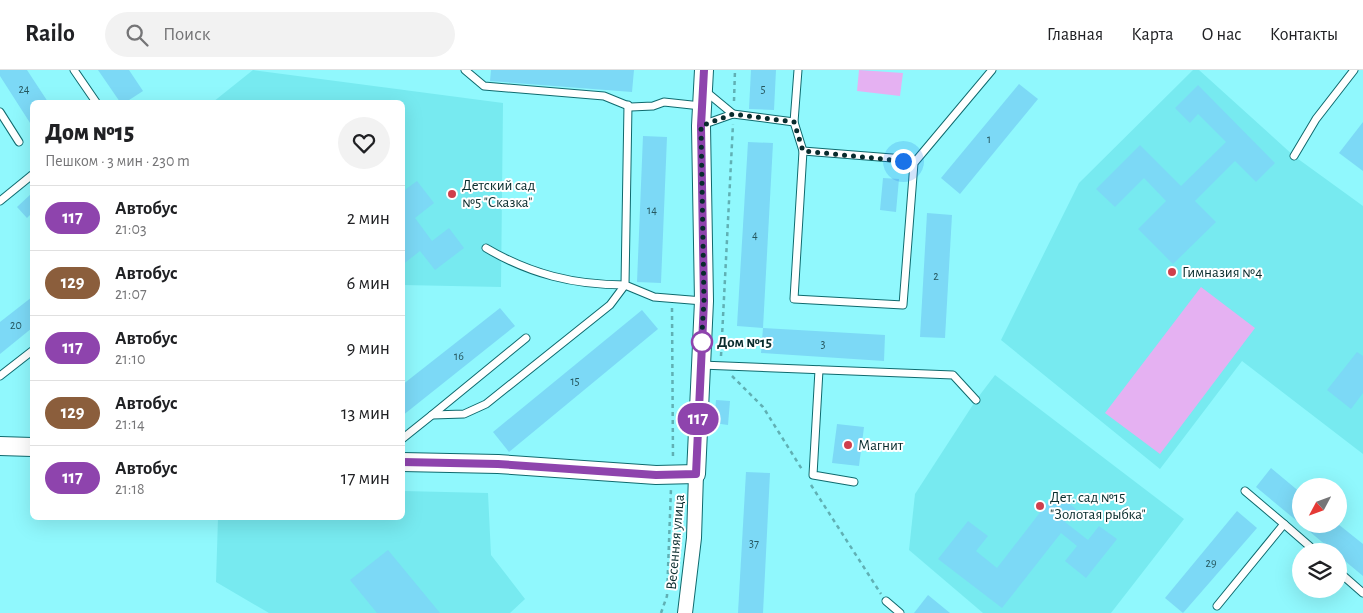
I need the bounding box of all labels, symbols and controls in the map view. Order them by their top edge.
search box [105,12,455,57]
icon: search [123,21,151,49]
text: Railo [25,22,75,46]
text: Поиск [163,25,210,44]
text: Главная [1047,26,1103,44]
text: Карта [1131,26,1173,44]
text: О нас [1201,26,1242,44]
text: Контакты [1270,26,1338,44]
house number: 24 [18,83,30,95]
house number: 5 [760,83,766,95]
button: heart [338,117,390,169]
text: Дом №15 [45,121,134,145]
house number: 1 [987,133,991,145]
your location [891,149,916,174]
text: Пешком · 3 мин · 230 m [45,153,190,169]
place label: Детский сад №5 "Сказка" [462,178,535,210]
marker: Детский сад №5 "Сказка" [446,188,458,200]
text: Автобус [115,199,178,218]
house number: 14 [647,204,657,216]
text: 117 [62,209,83,227]
text: 2 мин [347,209,390,228]
text: 21:03 [115,221,147,237]
house number: 4 [752,229,758,241]
text: Автобус [115,264,178,283]
place label: Гимназия №4 [1182,265,1262,280]
marker: Гимназия №4 [1166,266,1178,278]
house number: 2 [933,270,939,282]
text: 129 [61,274,84,292]
text: 6 мин [346,274,390,293]
text: 21:07 [115,286,147,302]
house number: 20 [10,319,22,331]
text: Автобус [115,329,178,348]
marker: Дом №15 [691,331,713,353]
place label: Дом №15 [717,335,772,350]
house number: 3 [821,338,826,350]
text: 117 [62,339,83,357]
text: 9 мин [346,339,390,358]
house number: 16 [454,350,464,362]
text: 21:10 [115,351,145,367]
house number: 15 [570,375,580,387]
text: Автобус [115,394,178,413]
line badge: 117 [669,403,727,435]
text: 129 [61,404,84,422]
text: 13 мин [341,404,390,423]
text: 117 [688,410,708,428]
text: 21:14 [115,416,145,432]
place label: Магнит [858,438,904,453]
marker: Магнит [842,439,854,451]
text: Автобус [115,459,178,478]
text: 117 [62,469,83,487]
text: 17 мин [341,469,390,488]
north arrow [1292,478,1348,532]
map controls [1292,478,1347,598]
text: 21:18 [115,481,145,497]
place label: Дет. сад №15 "Золотая рыбка" [1050,490,1146,522]
street label: Весенняя улица [664,493,687,590]
marker: Дет. сад №15 "Золотая рыбка" [1034,500,1046,512]
house number: 37 [749,537,759,549]
button: layers [1292,543,1347,598]
house number: 29 [1205,557,1217,569]

